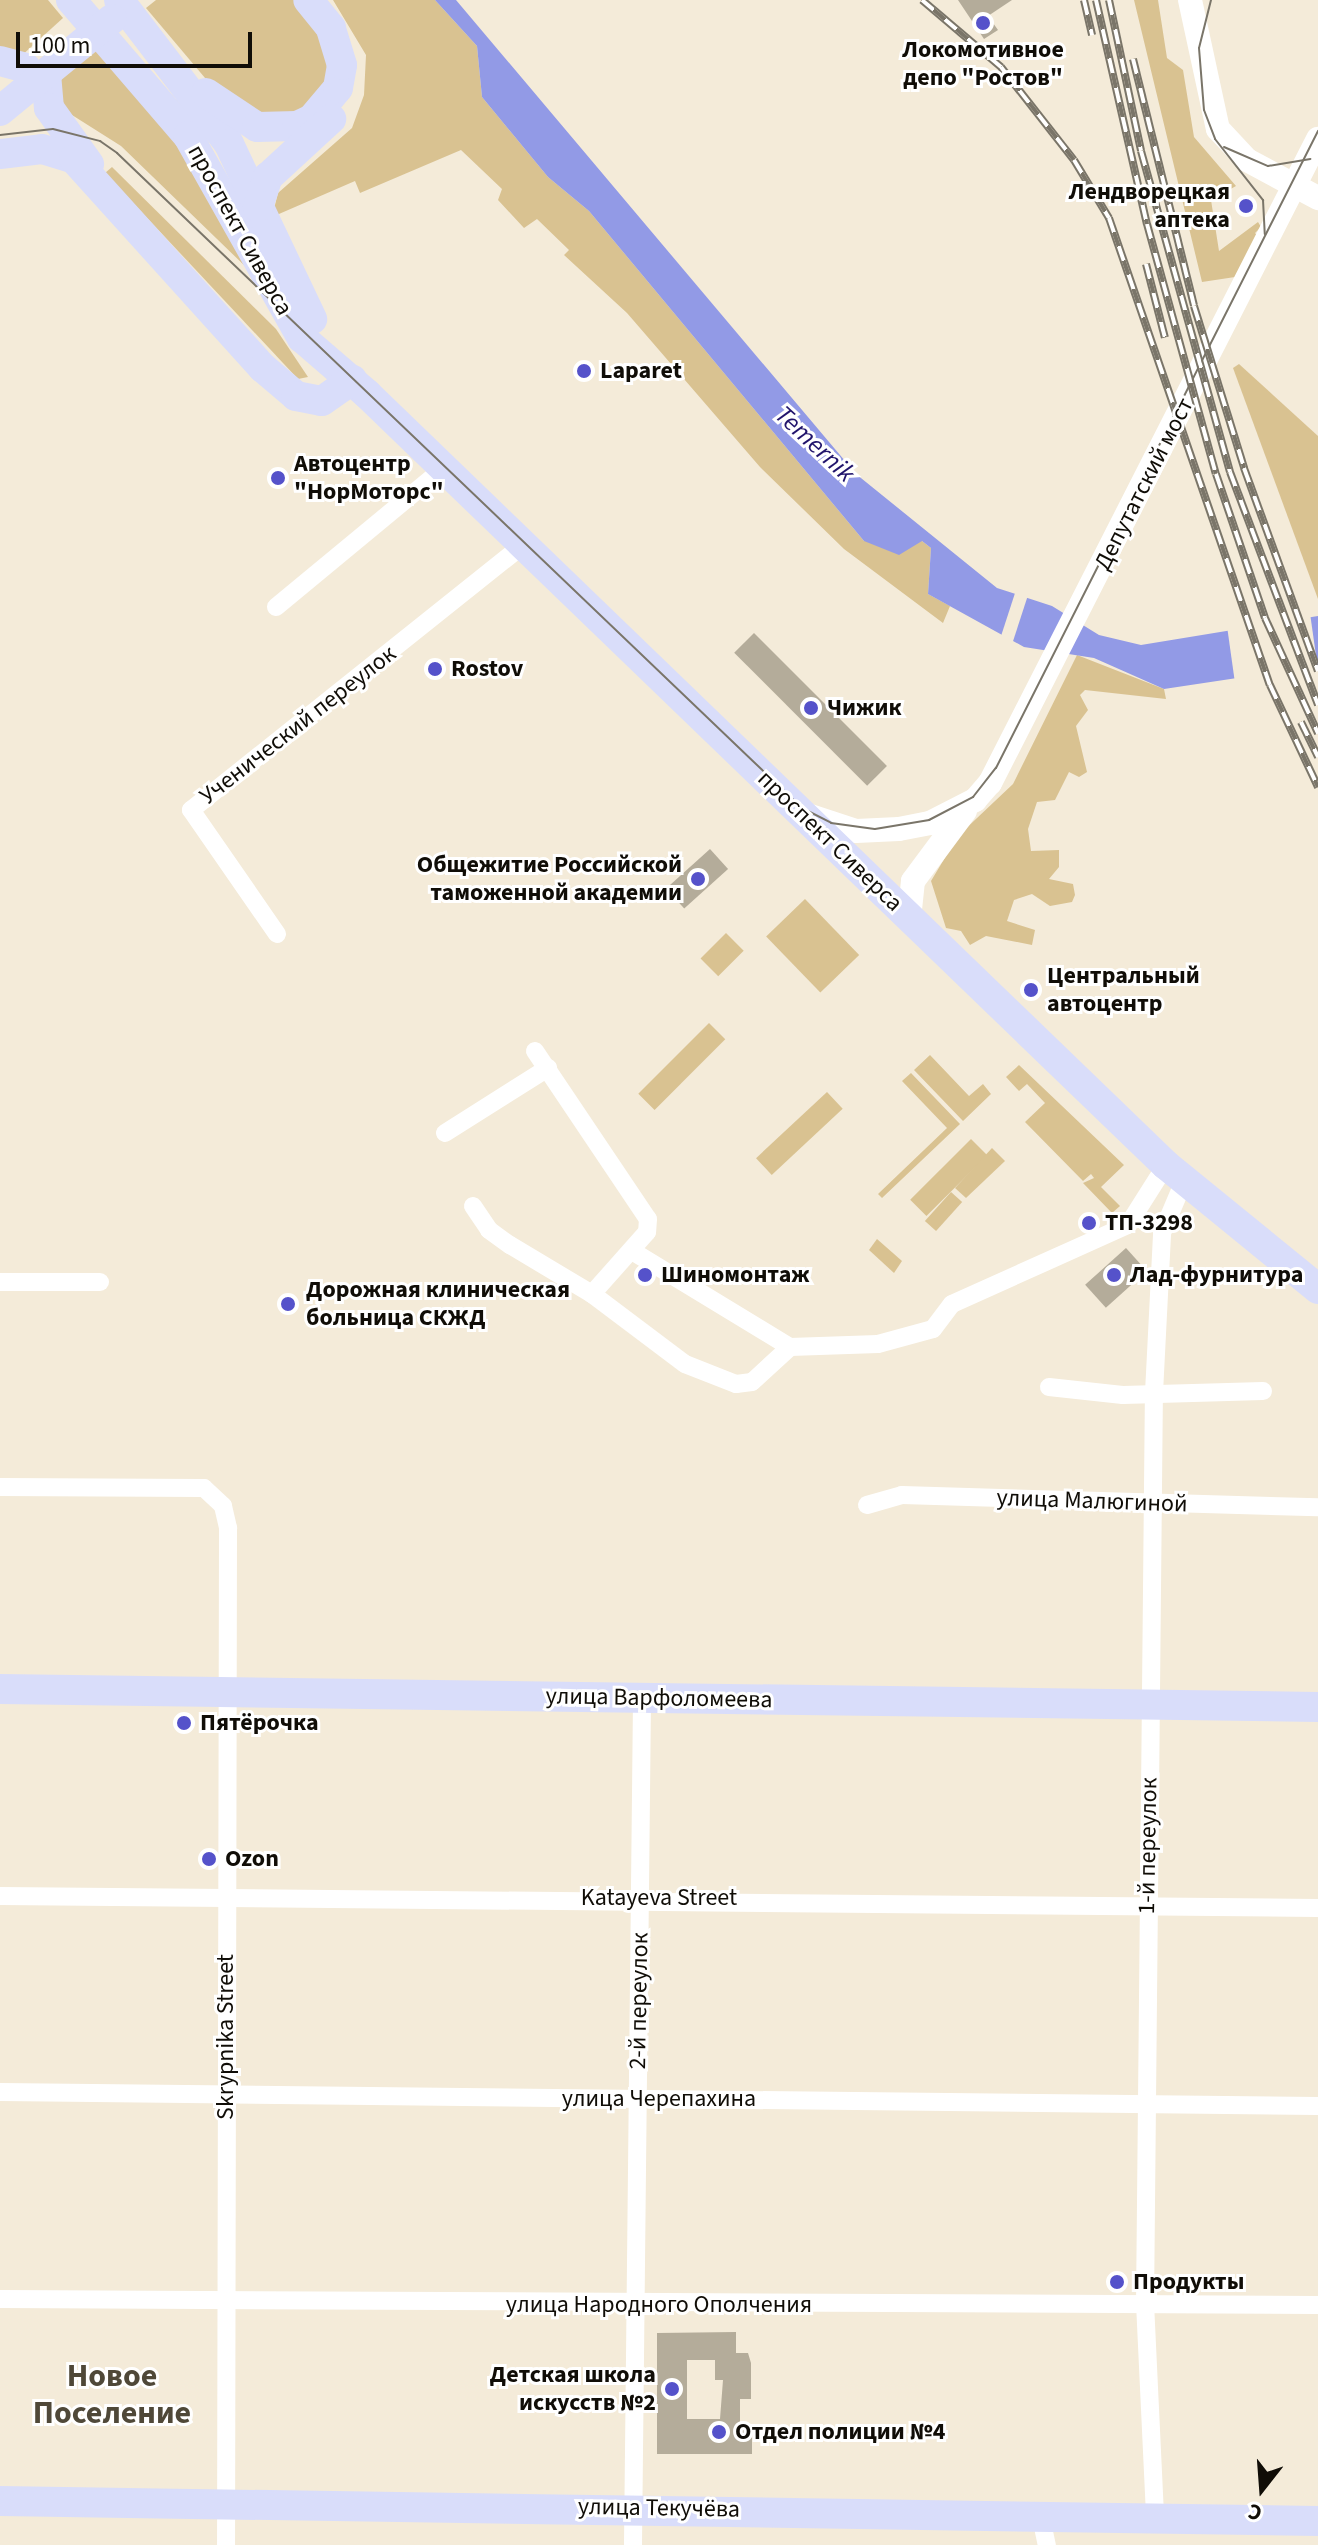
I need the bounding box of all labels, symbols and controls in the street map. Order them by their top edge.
marker: Локомотивное депо "Ростов" [974,14,992,32]
scale bar [20,16,256,66]
text: 100 m [30,28,90,63]
place label: Локомотивное депо "Ростов" [902,36,1064,92]
street label: проспект Сиверса [181,140,299,320]
place label: Лендворецкая аптека [1069,178,1230,234]
marker: Лендворецкая аптека [1237,197,1255,215]
place label: Laparet [600,357,682,385]
marker: Laparet [575,362,593,380]
street label: Депутатский мост [1088,393,1200,575]
water label: Temernik [768,399,862,489]
place label: Автоцентр "НорМоторс" [294,450,444,506]
marker: Автоцентр "НорМоторс" [269,469,287,487]
street label: Ученический переулок [194,639,402,811]
place label: Rostov [451,655,523,683]
marker: Rostov [426,660,444,678]
place label: Чижик [827,694,902,722]
marker: Чижик [802,699,820,717]
street label: проспект Сиверса [751,764,909,918]
place label: Общежитие Российской таможенной академии [417,851,682,907]
marker: Общежитие Российской таможенной академии [689,870,707,888]
place label: Центральный автоцентр [1047,962,1200,1018]
marker: Центральный автоцентр [1022,981,1040,999]
place label: ТП-3298 [1105,1209,1193,1237]
marker: ТП-3298 [1080,1214,1098,1232]
place label: Шиномонтаж [661,1261,810,1289]
place label: Лад-фурнитура [1130,1261,1303,1289]
marker: Шиномонтаж [636,1266,654,1284]
marker: Лад-фурнитура [1105,1266,1123,1284]
place label: Дорожная клиническая больница СКЖД [306,1276,570,1332]
marker: Дорожная клиническая больница СКЖД [277,1293,299,1315]
street label: улица Малюгиной [996,1483,1188,1519]
street label: улица Варфоломеева [545,1682,773,1714]
place label: Пятёрочка [200,1709,319,1737]
marker: Пятёрочка [175,1714,193,1732]
street label: 1-й переулок [1132,1777,1164,1915]
place label: Ozon [225,1845,279,1873]
marker: Ozon [200,1850,218,1868]
street label: Katayeva Street [581,1884,737,1912]
street label: 2-й переулок [623,1932,655,2070]
street label: Skrypnika Street [212,1954,240,2120]
street label: улица Черепахина [562,2085,756,2113]
place label: Продукты [1133,2268,1244,2296]
marker: Продукты [1108,2273,1126,2291]
street label: улица Народного Ополчения [506,2291,812,2319]
district label: Новое Поселение [33,2358,191,2433]
place label: Детская школа искусств №2 [490,2361,656,2417]
marker: Детская школа искусств №2 [663,2380,681,2398]
place label: Отдел полиции №4 [735,2418,945,2446]
marker: Отдел полиции №4 [710,2423,728,2441]
north arrow [1222,2449,1302,2529]
street label: улица Текучёва [578,2492,740,2524]
text: С [1244,2495,1266,2529]

